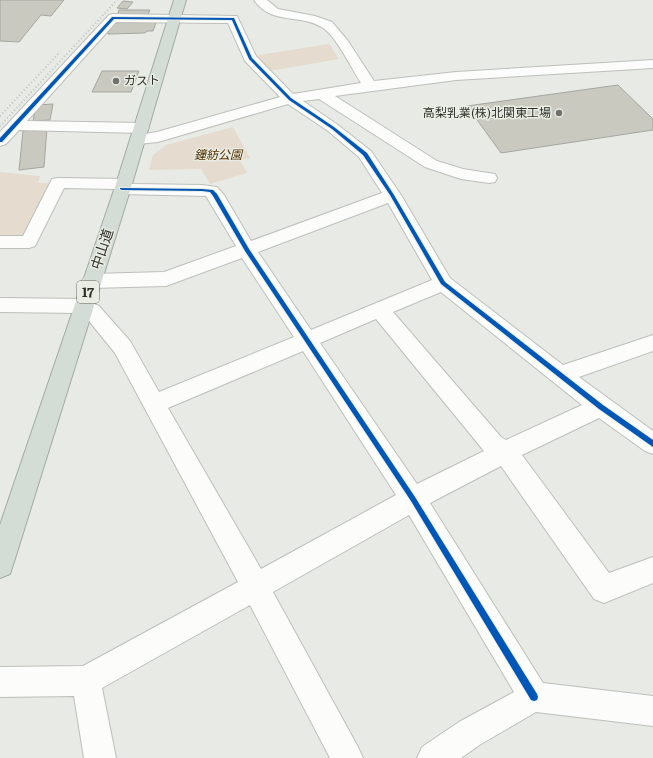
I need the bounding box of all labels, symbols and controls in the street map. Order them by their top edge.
place label: ガスト [124,71,160,89]
marker: ガスト [111,76,121,86]
place label: 高梨乳業(株)北関東工場 [423,103,551,121]
marker: 高梨乳業(株)北関東工場 [554,108,564,118]
park label: 鐘紡公園 [194,145,244,163]
street label: 中山道 [85,226,117,272]
road number: 17 [77,281,99,303]

